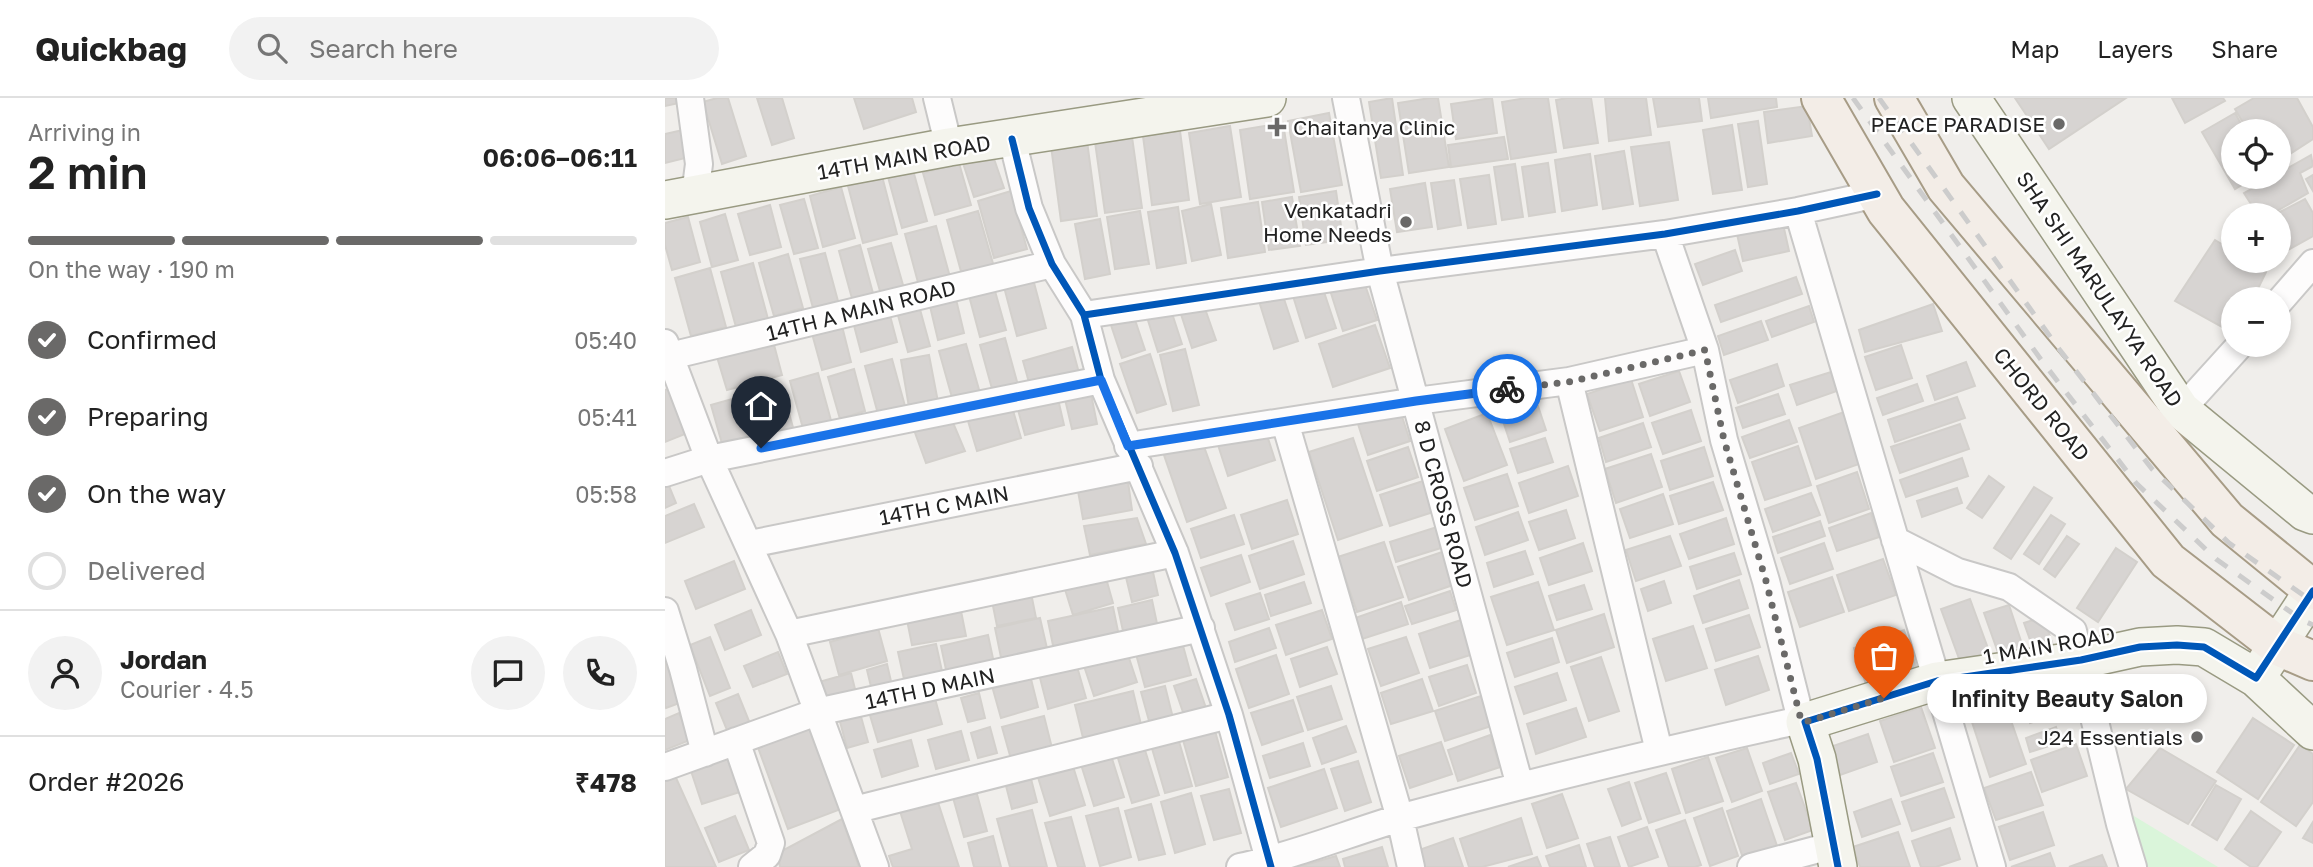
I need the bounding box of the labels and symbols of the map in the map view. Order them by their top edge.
place label: PEACE PARADISE [1870,111,2045,137]
place label: Chaitanya Clinic [1293,114,1455,140]
marker: PEACE PARADISE [2051,116,2067,132]
marker: Chaitanya Clinic [1267,117,1287,137]
street label: 14TH MAIN ROAD [815,129,993,185]
street label: SHA SHI MARULAYYA ROAD [2011,166,2189,412]
place label: Venkatadri Home Needs [1263,197,1392,247]
marker: Venkatadri Home Needs [1398,214,1414,230]
street label: 14TH A MAIN ROAD [763,274,959,346]
street label: CHORD ROAD [1988,342,2096,466]
courier [1472,354,1542,424]
pin [731,376,791,448]
street label: 8 D CROSS ROAD [1409,417,1479,591]
street label: 14TH C MAIN [877,480,1011,530]
street label: 1 MAIN ROAD [1981,621,2117,669]
pin [1854,626,1914,698]
street label: 14TH D MAIN [863,662,997,714]
callout: Infinity Beauty Salon [1926,674,2206,722]
place label: J24 Essentials [2037,724,2183,750]
marker: J24 Essentials [2189,729,2205,745]

